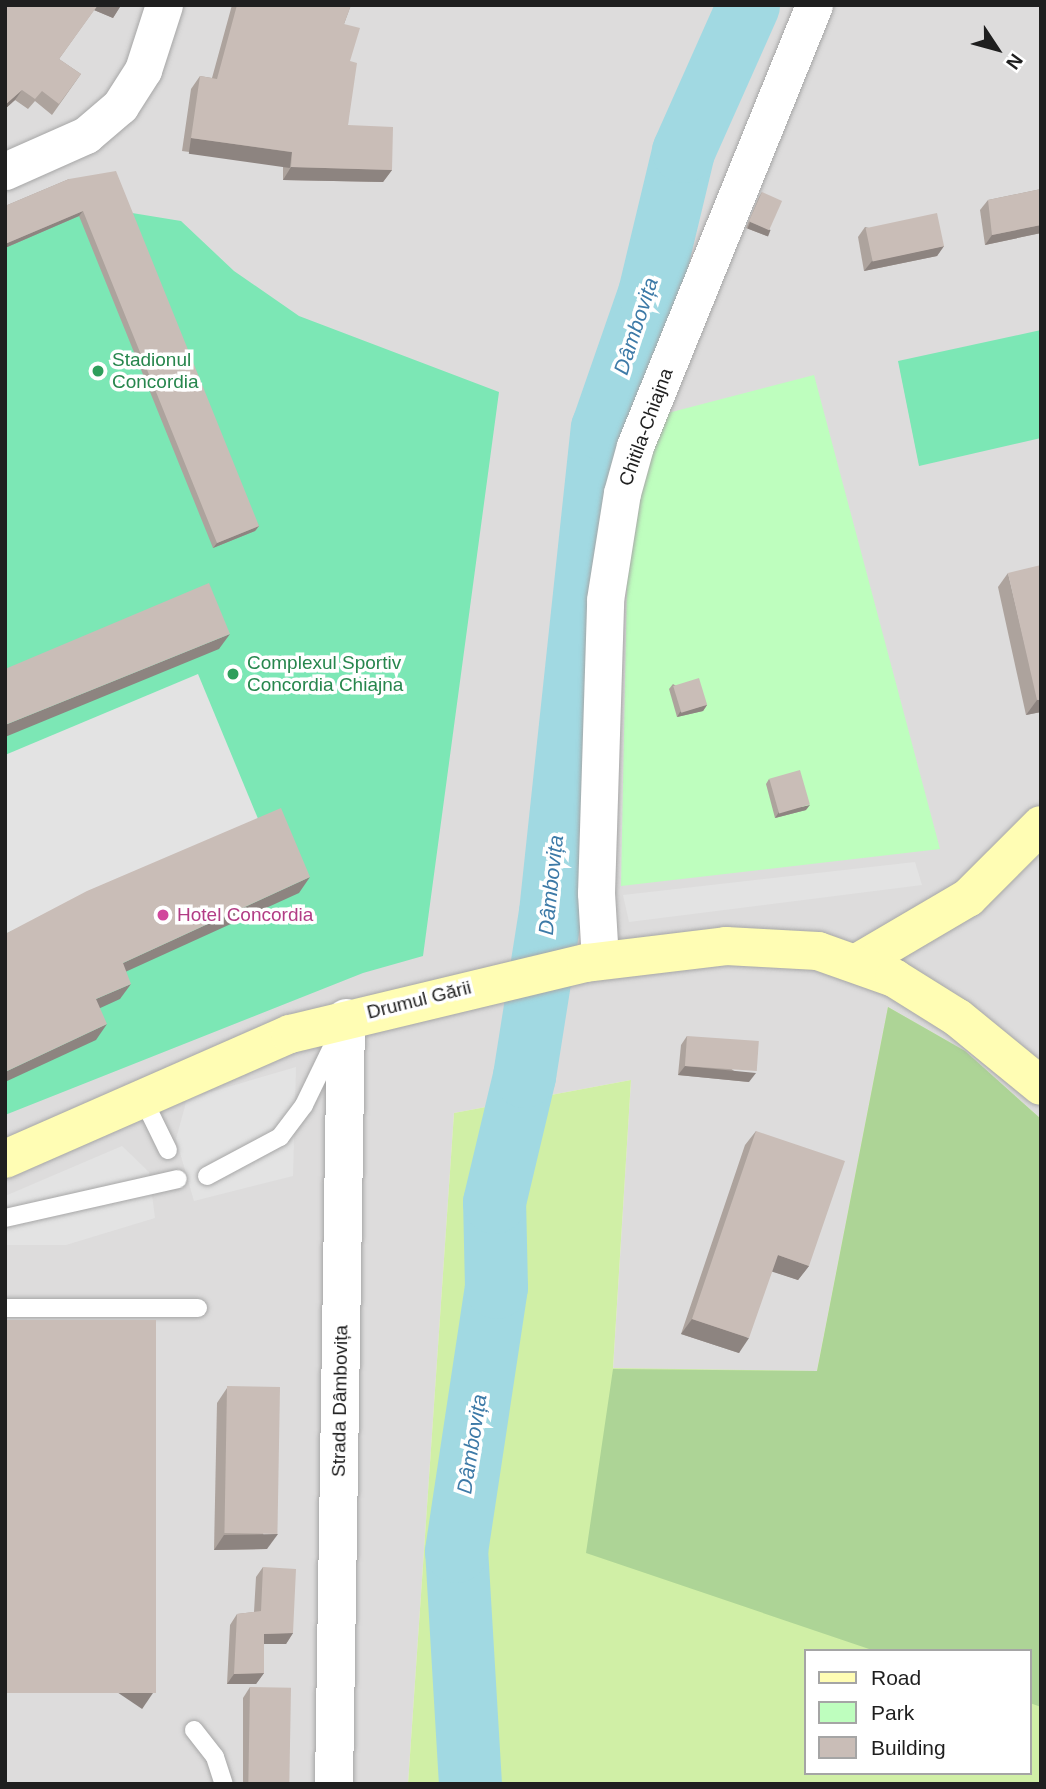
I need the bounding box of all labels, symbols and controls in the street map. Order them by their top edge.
north arrow [962,14,1032,84]
text: N [1002,50,1027,73]
water label: Dâmbovița [609,274,663,378]
place label: Stadionul Concordia [112,349,199,393]
marker: Stadionul Concordia [90,363,106,379]
street label: Chitila-Chiajna [614,365,678,489]
place label: Complexul Sportiv Concordia Chiajna [247,652,403,696]
marker: Complexul Sportiv Concordia Chiajna [225,666,241,682]
water label: Dâmbovița [533,834,569,936]
place label: Hotel Concordia [177,904,313,926]
marker: Hotel Concordia [155,907,171,923]
street label: Drumul Gării [365,976,473,1024]
street label: Strada Dâmbovița [327,1325,353,1477]
water label: Dâmbovița [452,1392,492,1496]
legend [804,1649,1032,1775]
text: Road [871,1666,921,1689]
text: Park [871,1701,914,1724]
text: Building [871,1736,946,1759]

